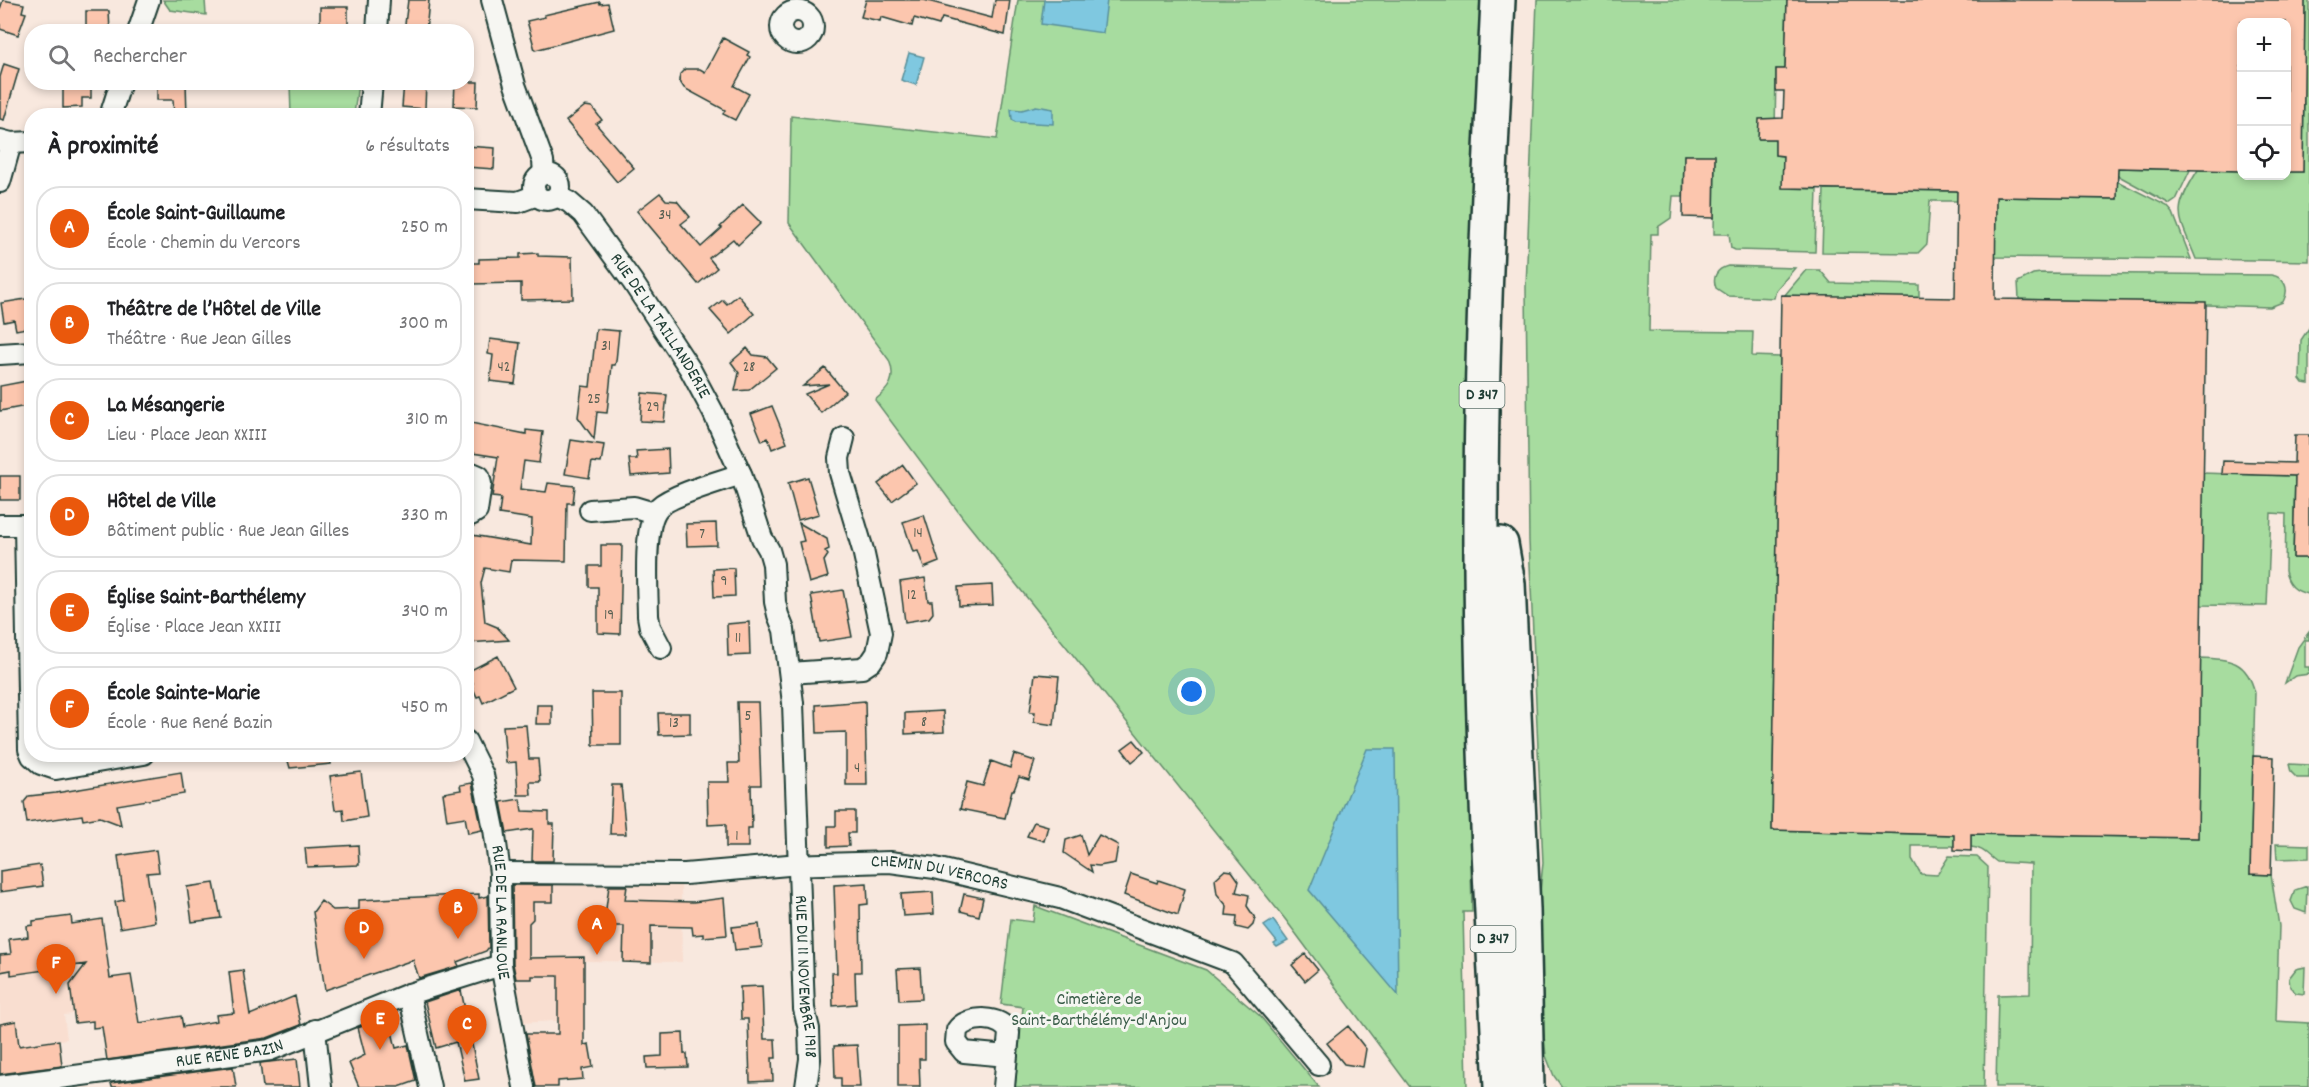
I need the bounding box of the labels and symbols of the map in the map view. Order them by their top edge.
house number: 34 [659,205,671,227]
street label: RUE DE LA TAILLANDERIE [603,248,716,403]
house number: 31 [601,336,611,358]
house number: 42 [498,357,510,379]
house number: 28 [743,357,755,379]
road number: D 347 [1460,382,1504,408]
house number: 25 [587,389,601,411]
house number: 29 [646,397,660,419]
house number: 14 [913,523,923,545]
house number: 7 [699,524,705,546]
house number: 9 [721,571,727,593]
house number: 12 [907,585,917,607]
house number: 19 [604,605,614,627]
house number: 11 [735,628,741,650]
your location [1177,677,1206,706]
house number: 5 [745,706,752,728]
house number: 8 [921,712,927,734]
house number: 13 [669,713,679,735]
house number: 4 [854,758,860,780]
house number: 1 [735,826,739,848]
street label: RUE DE LA RANLOUE [484,844,516,982]
street label: CHEMIN DU VERCORS [871,849,1011,898]
pin: B [438,890,478,939]
street label: RUE DU 11 NOVEMBRE 1918 [787,895,822,1058]
pin: A [578,906,616,955]
pin: D [344,910,384,959]
road number: D 347 [1470,926,1516,952]
pin: F [36,944,76,994]
park label: Cimetière de Saint-Barthélémy-d'Anjou [1011,988,1187,1034]
pin: E [360,1000,400,1050]
pin: C [448,1006,486,1055]
street label: RUE RENÉ BAZIN [174,1033,288,1075]

